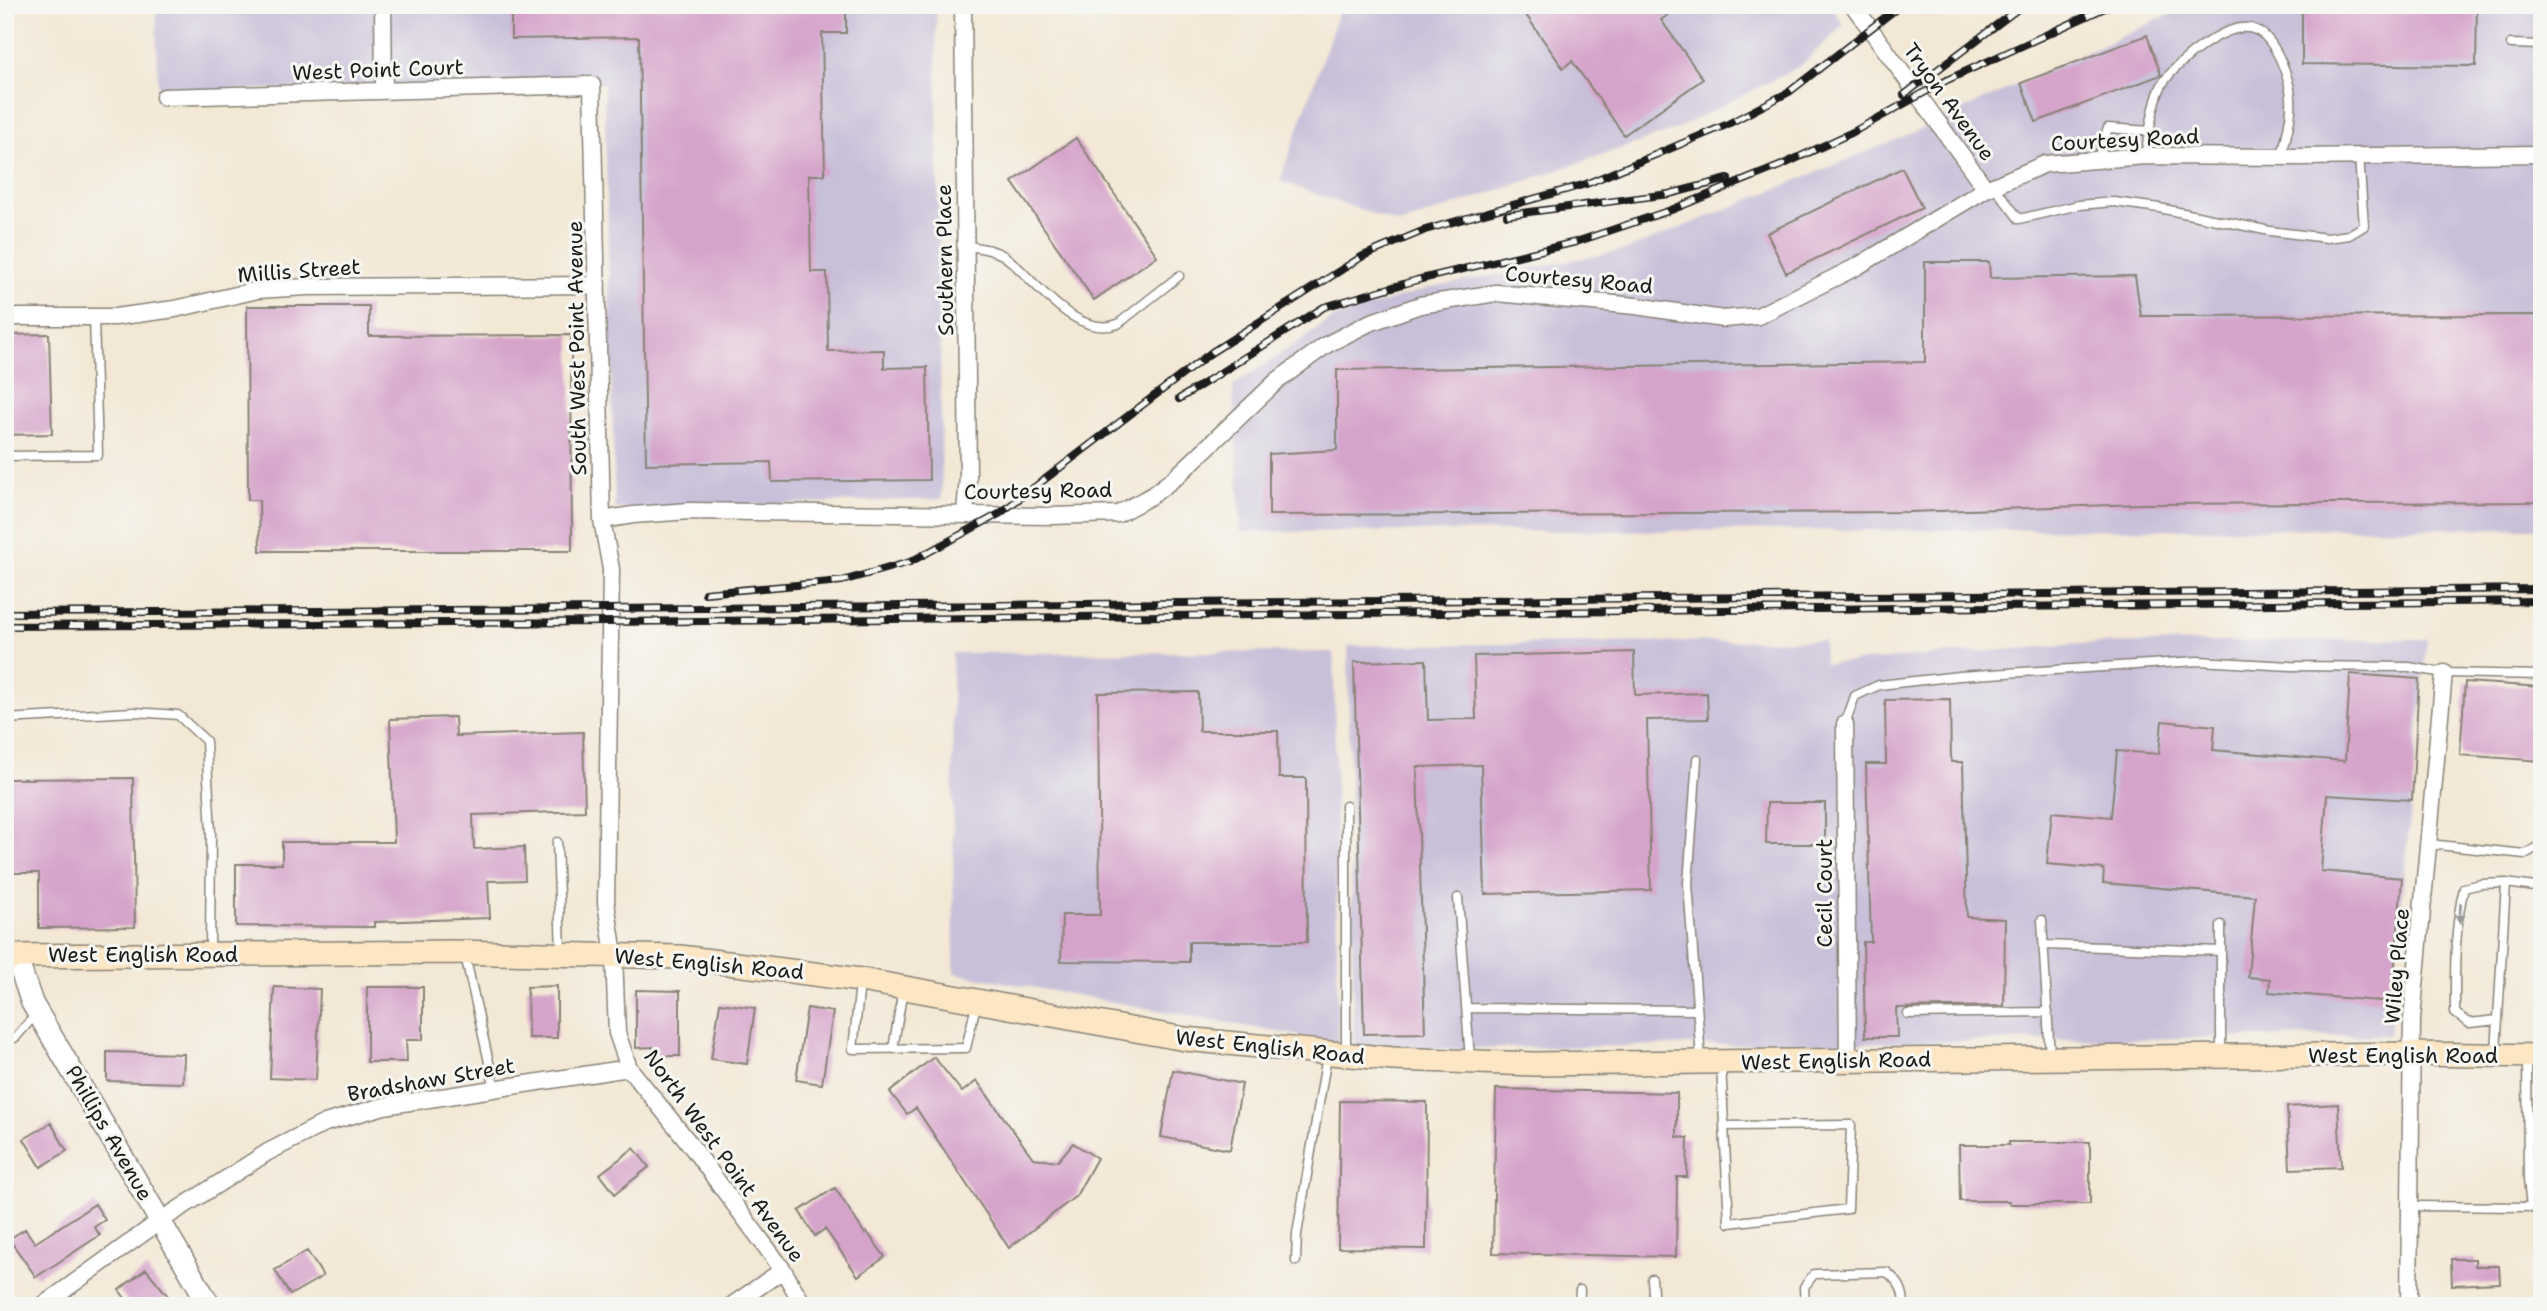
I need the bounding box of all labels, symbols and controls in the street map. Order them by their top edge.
street label: Tryon Avenue [1897,38,2001,166]
street label: West Point Court [292,53,464,87]
street label: Courtesy Road [2050,122,2200,158]
street label: Southern Place [930,184,960,336]
street label: South West Point Avenue [561,220,593,476]
street label: Millis Street [237,253,361,289]
street label: Courtesy Road [1504,260,1654,300]
street label: Courtesy Road [964,476,1112,506]
street label: Cecil Court [1811,838,1839,948]
one-way arrow [2454,902,2465,924]
street label: Wiley Place [2378,907,2416,1025]
street label: West English Road [48,941,238,969]
street label: West English Road [613,942,805,986]
street label: West English Road [1174,1023,1366,1071]
street label: West English Road [2308,1042,2498,1070]
street label: North West Point Avenue [637,1044,811,1268]
street label: West English Road [1741,1045,1931,1077]
street label: Bradshaw Street [345,1051,517,1109]
street label: Phillips Avenue [59,1060,159,1206]

